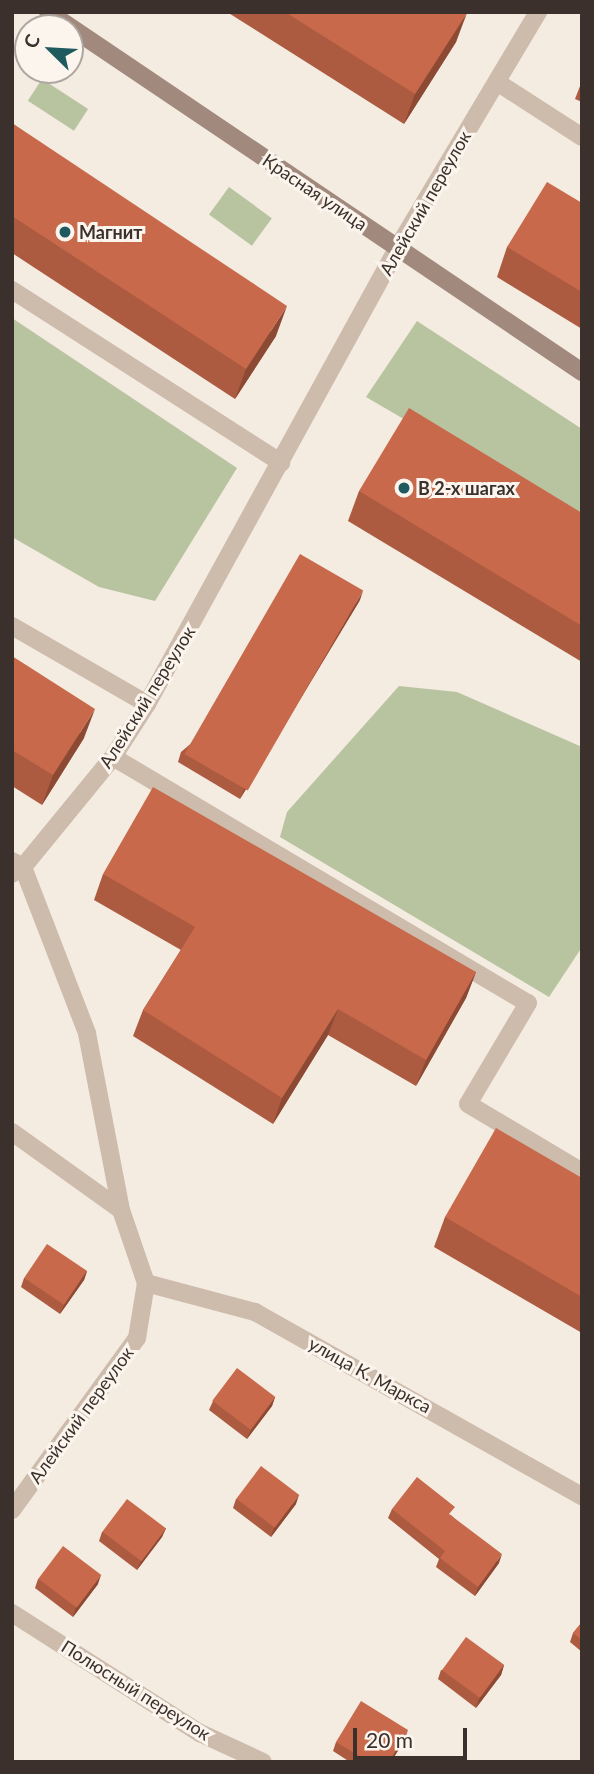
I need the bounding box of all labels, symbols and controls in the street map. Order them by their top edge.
north arrow [14,14,84,84]
text: С [18,31,44,51]
street label: Алейский переулок [375,127,475,279]
street label: Красная улица [259,149,371,235]
place label: Магнит [79,221,142,243]
marker: Магнит [57,224,73,240]
place label: В 2-х шагах [418,477,515,499]
marker: В 2-х шагах [396,480,412,496]
street label: Алейский переулок [95,622,199,772]
street label: улица К. Маркса [305,1332,435,1418]
street label: Алейский переулок [24,1343,138,1487]
street label: Полюсный переулок [57,1635,215,1745]
scale bar [356,1714,470,1758]
text: 20 m [366,1727,413,1752]

